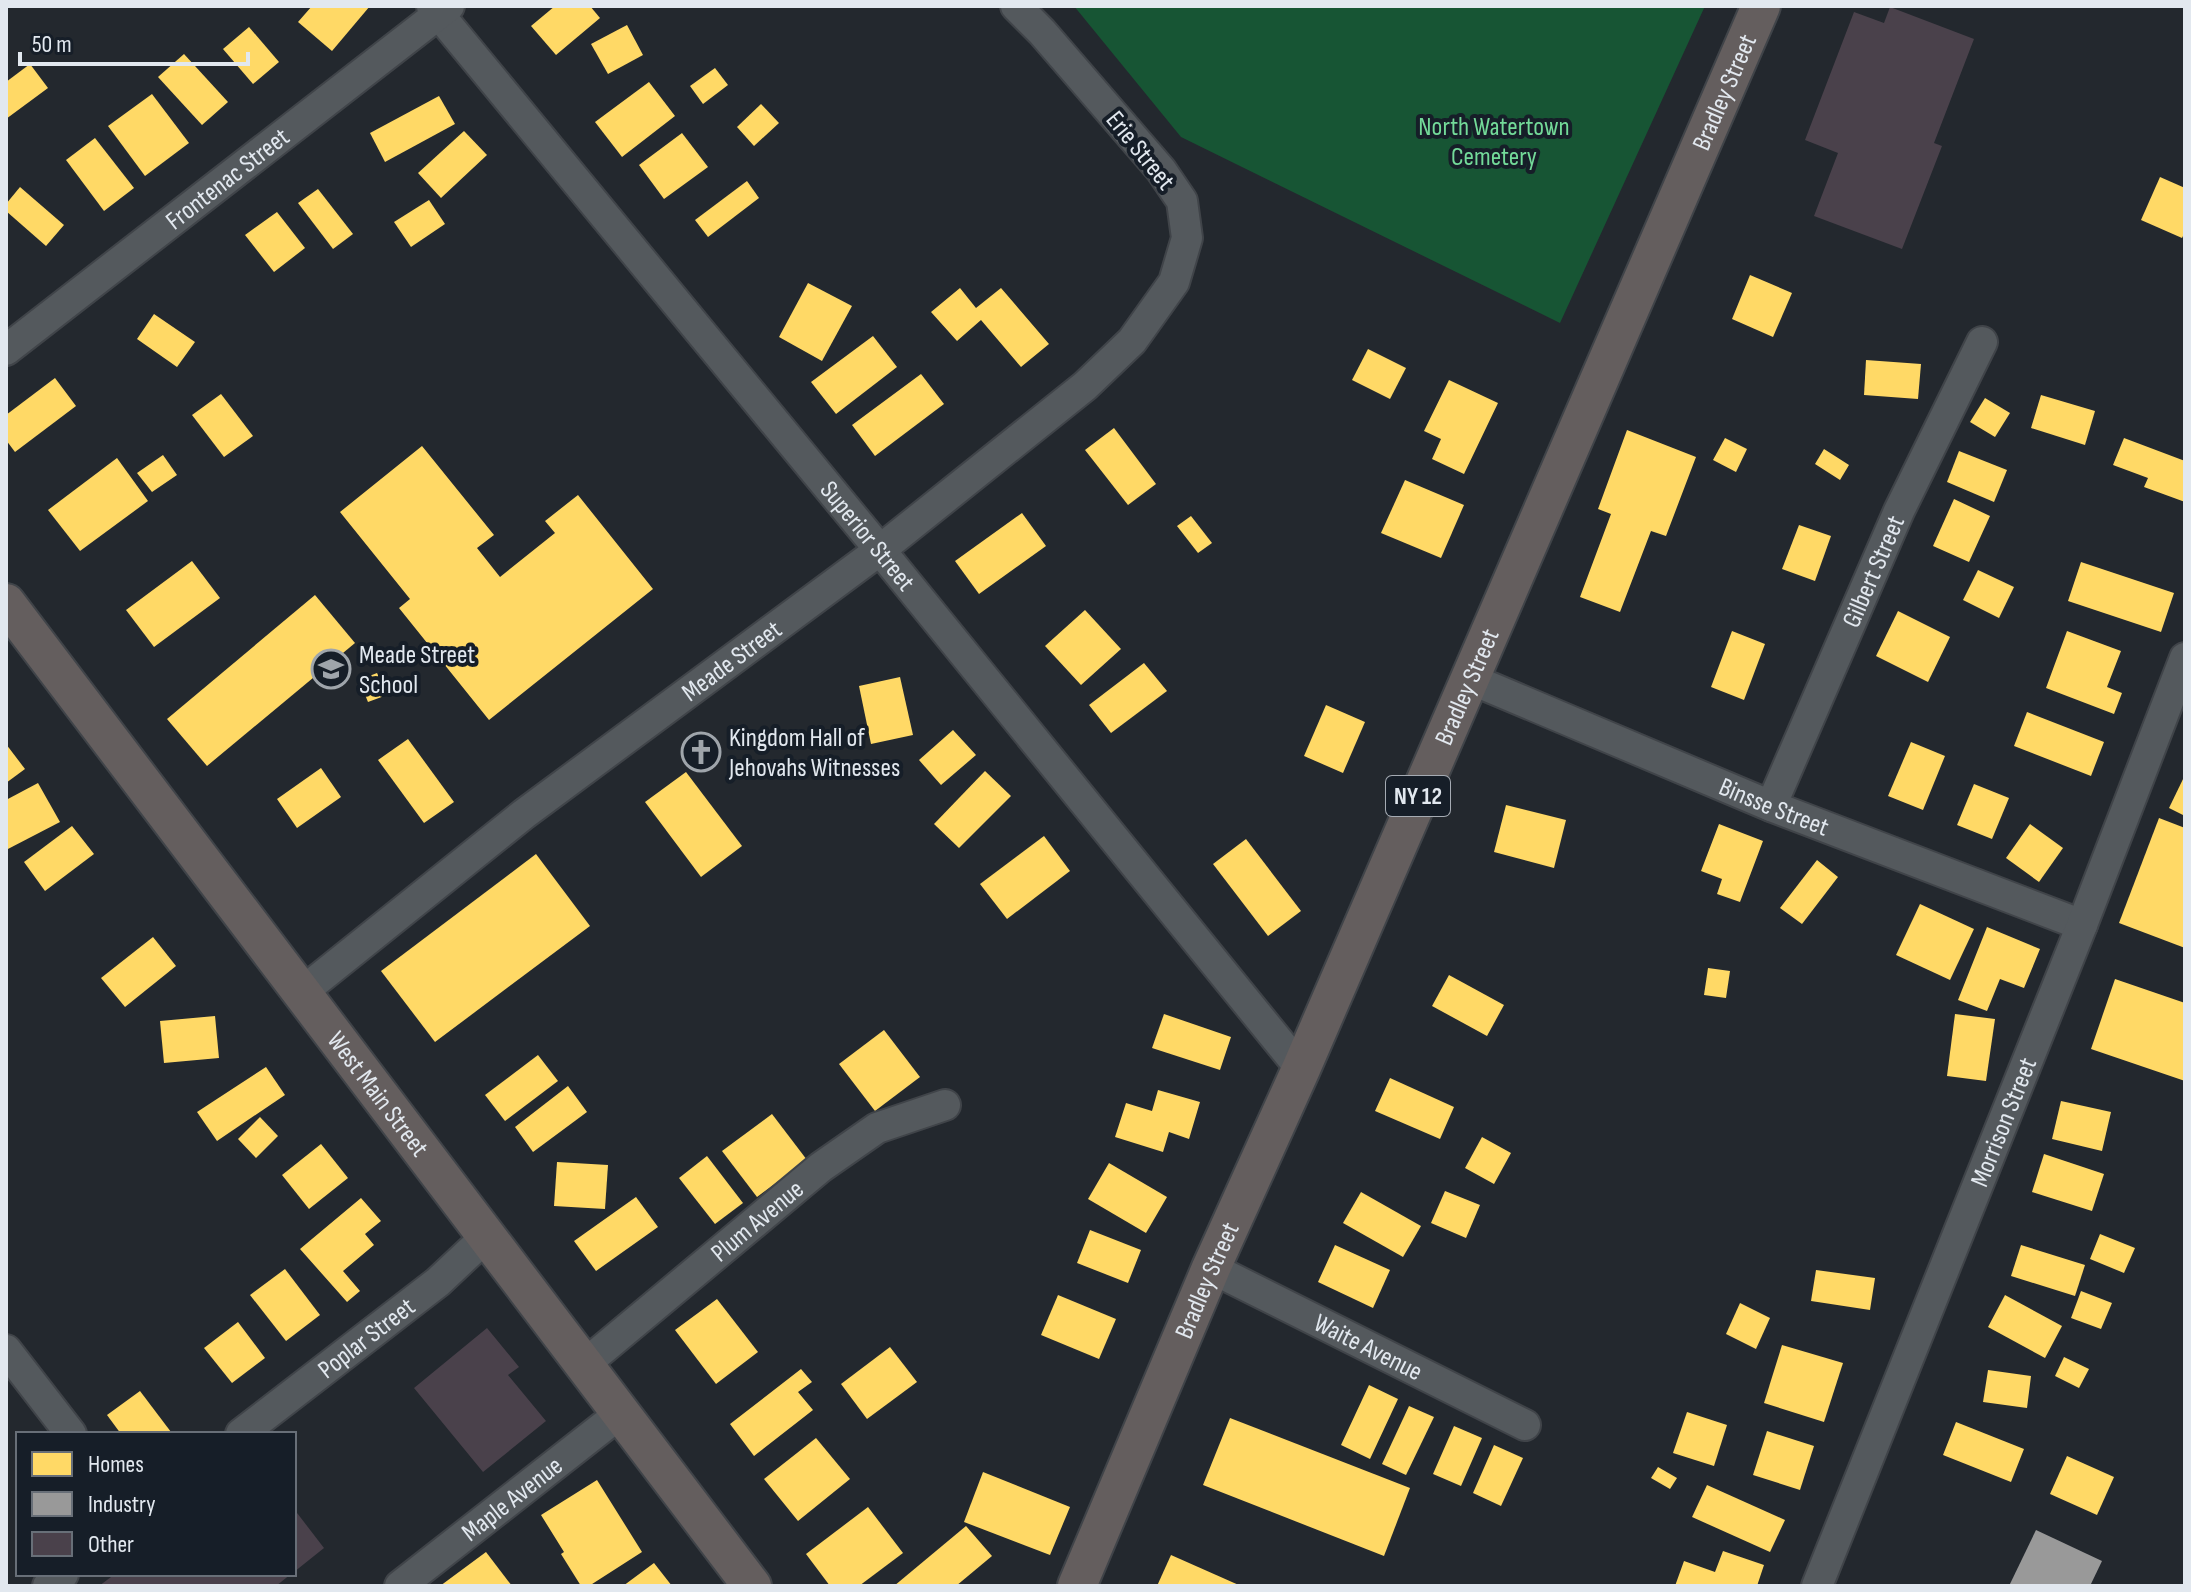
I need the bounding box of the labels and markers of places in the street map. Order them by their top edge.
place label: Meade Street School [359,640,475,701]
school or university icon: Meade Street School [310,648,352,690]
place label: Kingdom Hall of Jehovahs Witnesses [728,723,900,784]
church icon: Kingdom Hall of Jehovahs Witnesses [680,731,722,773]

